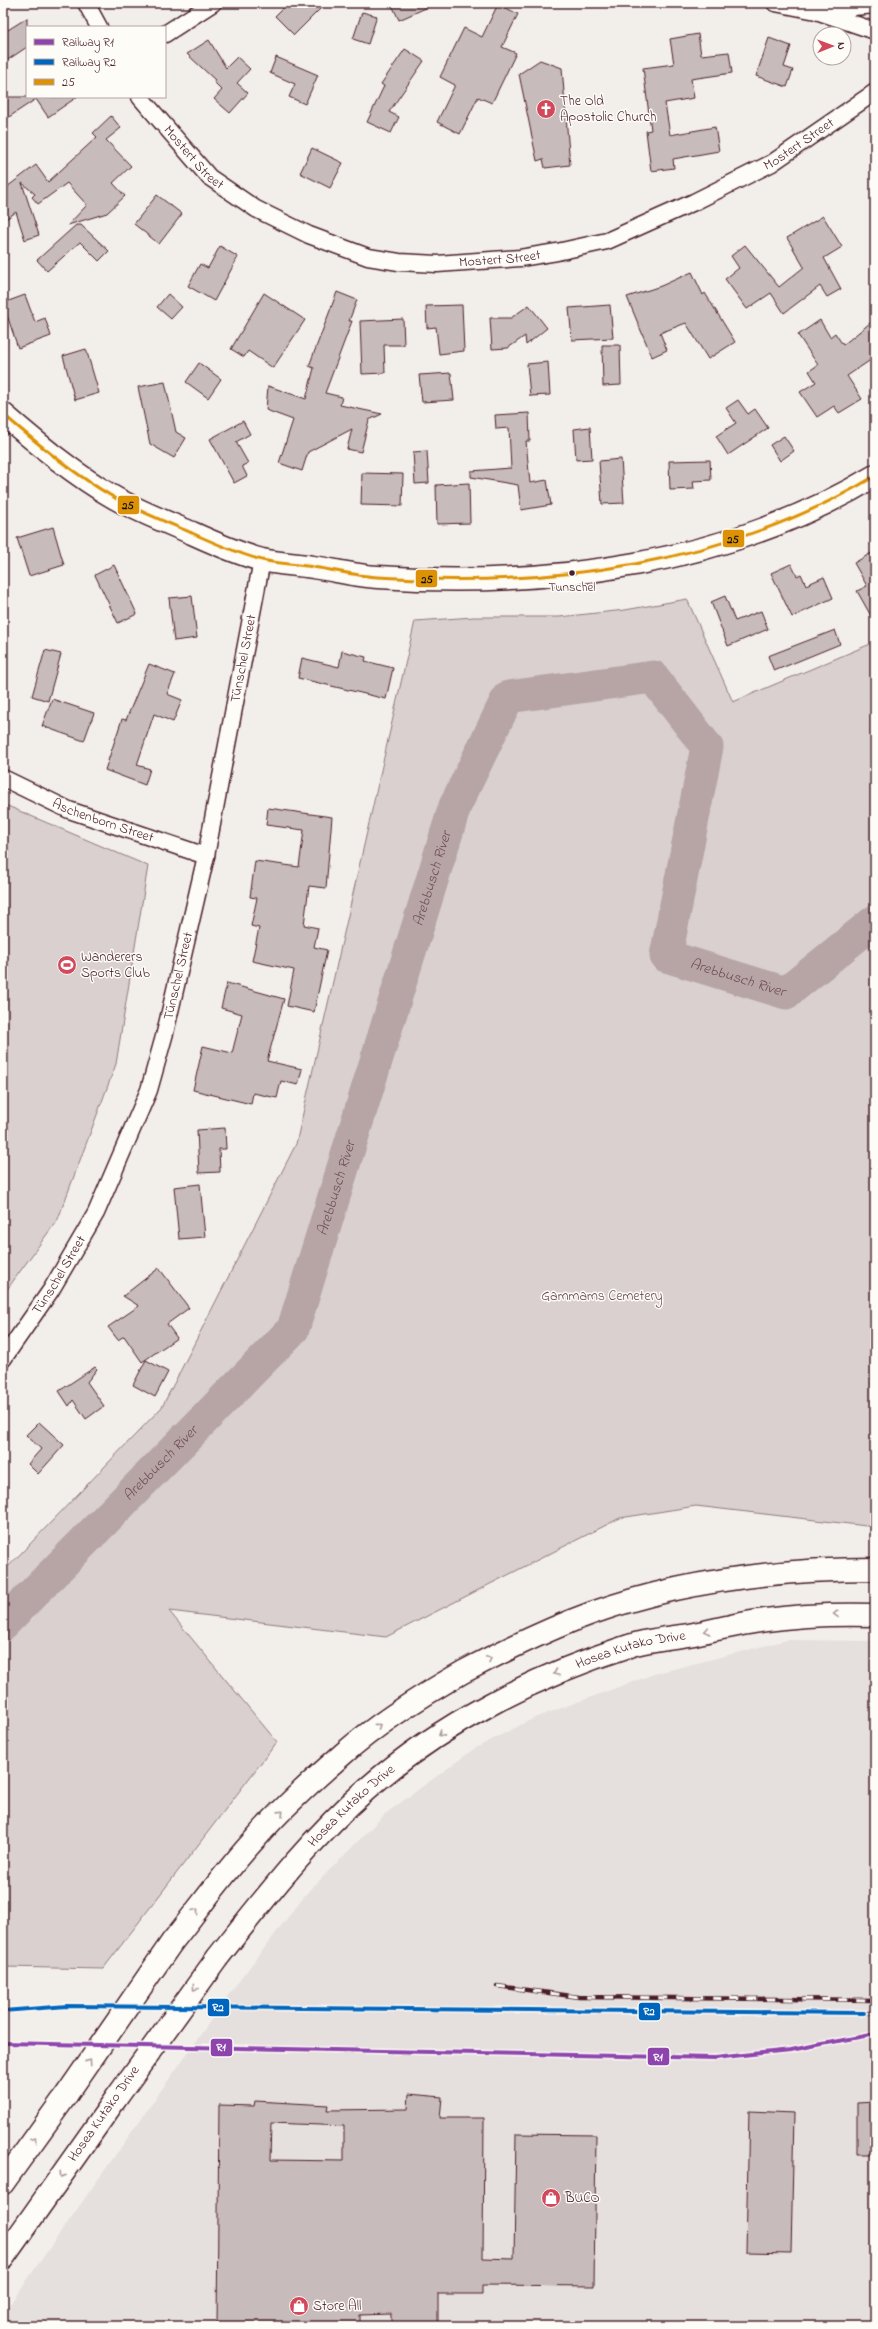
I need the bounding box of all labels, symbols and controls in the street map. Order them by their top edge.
legend [26,26,166,98]
north arrow [812,26,852,66]
text: Railway R1 [62,34,114,53]
text: N [833,42,849,50]
text: Railway R2 [62,54,116,73]
text: 25 [62,74,75,92]
place label: The Old Apostolic Church [560,91,656,128]
church icon: The Old Apostolic Church [535,98,557,120]
street label: Mostert Street [760,112,839,176]
street label: Mostert Street [158,120,229,195]
street label: Mostert Street [458,244,542,273]
line badge: 25 [117,495,140,515]
text: 25 [121,498,135,514]
line badge: 25 [722,529,745,548]
text: 25 [726,532,740,548]
marker: Tunschel [567,568,577,578]
line badge: 25 [415,569,438,588]
text: 25 [420,572,434,588]
place label: Tunschel [548,578,596,597]
street label: Tünschel Street [225,612,262,705]
street label: Aschenborn Street [49,793,157,848]
water label: Arebbusch River [407,826,458,929]
street label: Tünschel Street [158,930,199,1022]
place label: Wanderers Sports Club [81,947,151,984]
water label: Arebbusch River [687,953,790,1004]
sports icon: Wanderers Sports Club [56,954,78,976]
water label: Arebbusch River [312,1136,362,1239]
street label: Tünschel Street [26,1231,91,1319]
park label: Gammams Cemetery [541,1286,663,1308]
water label: Arebbusch River [118,1419,205,1506]
one-way arrow [833,1610,839,1619]
street label: Hosea Kutako Drive [572,1625,688,1675]
one-way arrow [704,1626,710,1635]
one-way arrow [485,1656,492,1664]
one-way arrow [552,1668,560,1676]
one-way arrow [373,1724,380,1731]
one-way arrow [438,1729,445,1737]
street label: Hosea Kutako Drive [303,1759,400,1852]
one-way arrow [276,1810,284,1818]
one-way arrow [192,1909,199,1916]
one-way arrow [192,1984,200,1991]
line badge: R2 [207,1998,230,2017]
text: R2 [211,2000,224,2016]
line badge: R2 [638,2002,661,2021]
text: R2 [642,2004,655,2020]
line badge: R1 [210,2038,233,2057]
text: R1 [215,2040,226,2056]
line badge: R1 [647,2047,670,2066]
text: R1 [652,2050,663,2066]
one-way arrow [84,2059,92,2066]
street label: Hosea Kutako Drive [63,2061,145,2166]
one-way arrow [29,2137,36,2144]
one-way arrow [59,2171,67,2178]
shop icon: BUCO [540,2187,562,2209]
place label: BUCO [564,2188,600,2209]
shop icon: Store All [288,2295,310,2317]
place label: Store All [313,2296,361,2317]

